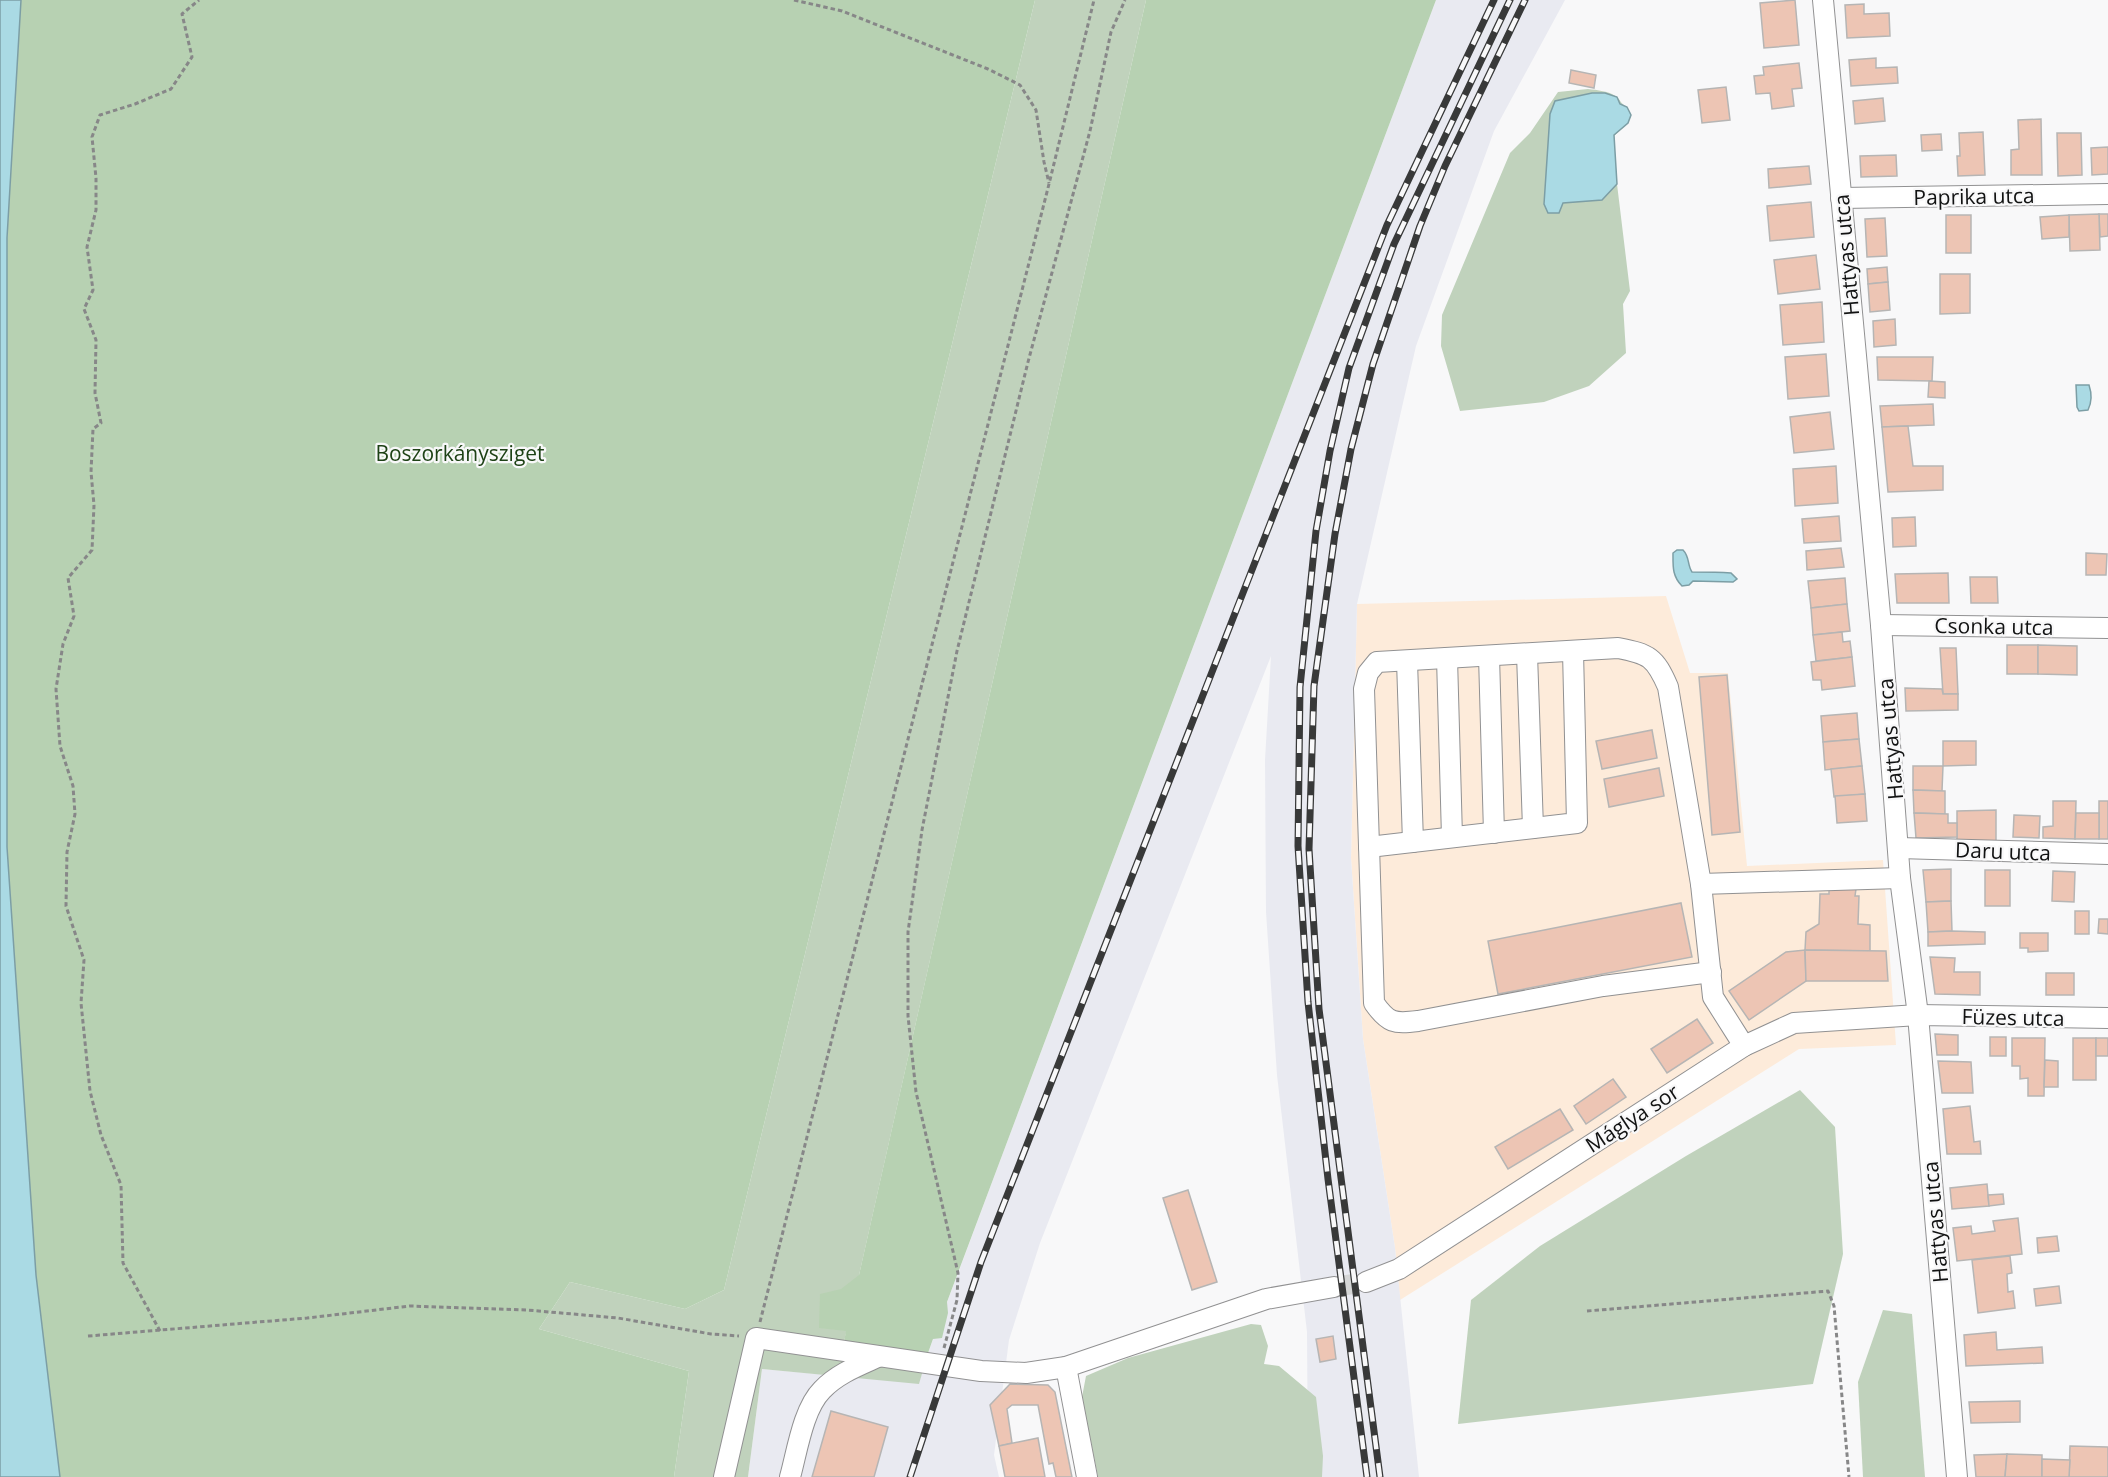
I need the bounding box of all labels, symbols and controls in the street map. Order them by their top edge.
street label: Paprika utca [1913,181,2035,211]
street label: Hattyas utca [1827,193,1865,317]
park label: Boszorkánysziget [375,439,545,467]
street label: Csonka utca [1934,611,2054,641]
street label: Hattyas utca [1871,677,1909,801]
street label: Daru utca [1955,835,2051,867]
street label: Füzes utca [1961,1002,2065,1032]
street label: Máglya sor [1580,1077,1684,1159]
street label: Hattyas utca [1916,1160,1954,1284]

